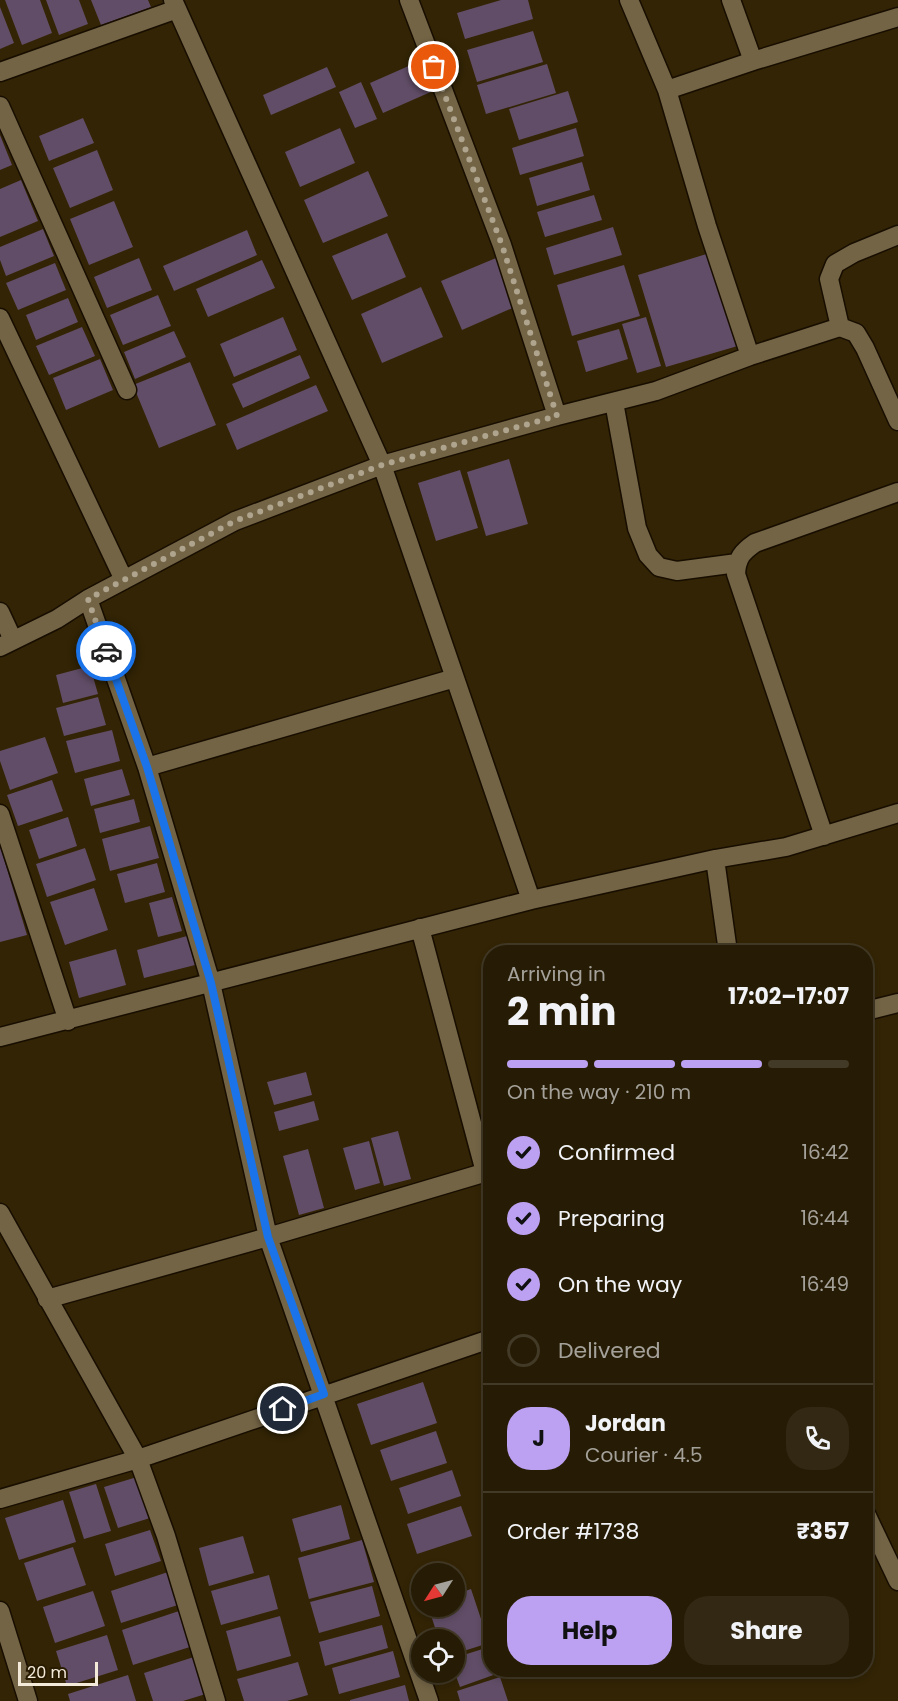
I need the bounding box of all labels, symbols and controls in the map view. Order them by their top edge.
pin [408,41,459,92]
icon: bag [417,50,450,83]
courier [76,621,136,681]
icon: car [90,635,123,668]
text: Arriving in [507,960,606,988]
text: 17:02–17:07 [728,981,849,1012]
text: 2 min [507,984,617,1039]
text: On the way · 210 m [507,1078,691,1106]
icon: check [507,1136,540,1169]
text: Confirmed [558,1137,675,1168]
text: 16:42 [802,1138,849,1166]
icon: check [507,1202,540,1235]
text: Preparing [558,1203,665,1234]
text: 16:44 [800,1204,849,1232]
icon: check [507,1268,540,1301]
text: On the way [558,1269,682,1300]
text: 16:49 [800,1270,849,1298]
text: Delivered [558,1335,661,1366]
pin [257,1383,308,1434]
icon: home [266,1392,299,1425]
button: phone [786,1407,849,1470]
text: Jordan [585,1408,666,1439]
text: J [532,1423,545,1454]
text: Courier · 4.5 [585,1441,703,1469]
text: Order #1738 [507,1516,639,1547]
text: ₹357 [796,1516,849,1547]
north arrow [411,1563,465,1617]
map controls [411,1563,465,1683]
button: Help [507,1596,672,1665]
button: Share [684,1596,849,1665]
button: locate [411,1629,465,1683]
scale bar [18,1659,98,1686]
text: 20 m [27,1661,67,1684]

